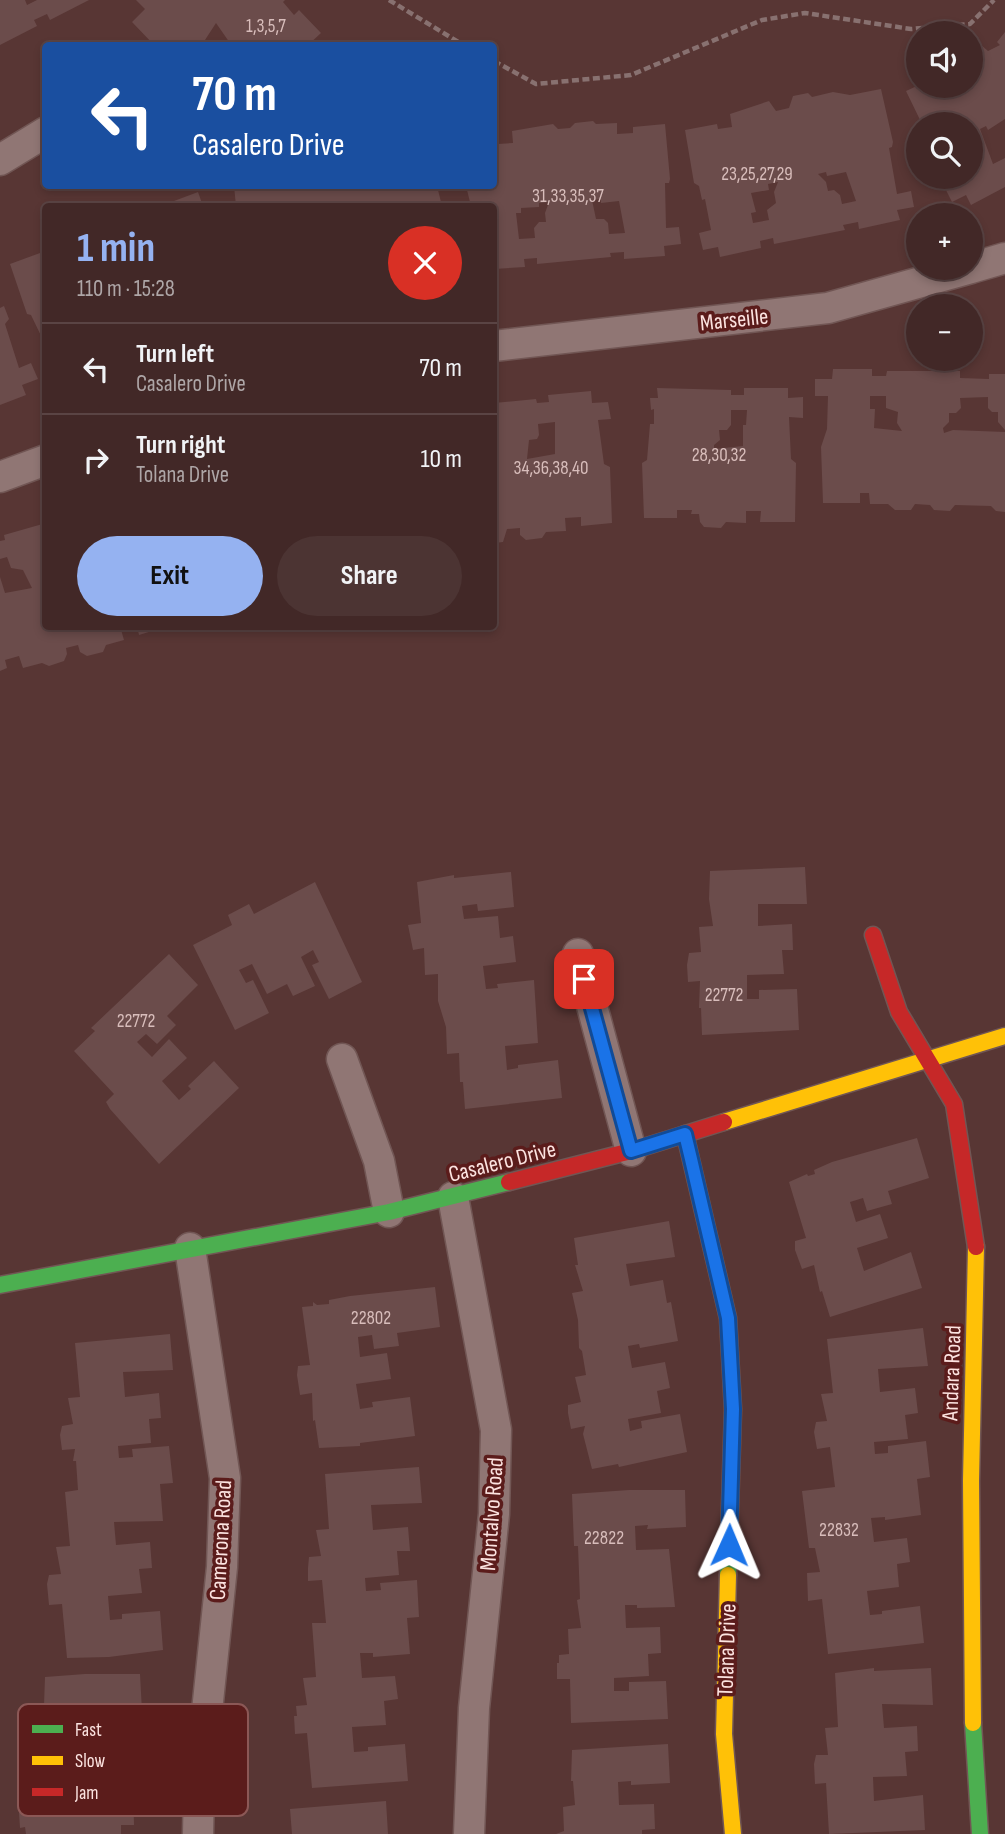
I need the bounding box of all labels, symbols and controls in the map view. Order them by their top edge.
house number: 1,3,5,7 [246,15,286,38]
map controls [906,21,983,371]
button: sound [906,21,983,98]
text: 70 m [192,66,277,125]
icon: left [77,70,168,161]
button: search [906,112,983,189]
text: Casalero Drive [192,126,345,165]
house number: 23,25,27,29 [721,163,793,186]
house number: 31,33,35,37 [532,185,604,208]
button: + [906,203,983,280]
text: 1 min [77,223,155,274]
button: close [388,226,462,300]
text: 110 m · 15:28 [77,275,175,303]
button: − [906,294,983,371]
street label: Marseille [699,302,770,337]
text: Turn left [136,339,214,370]
icon: left [77,350,115,388]
text: 70 m [419,353,462,384]
text: Casalero Drive [136,370,246,398]
text: Turn right [136,430,225,461]
icon: right [77,441,115,479]
text: 10 m [420,444,462,475]
house number: 28,30,32 [692,444,746,467]
house number: 34,36,38,40 [514,457,589,480]
text: Tolana Drive [136,461,229,489]
button: Exit [77,536,263,616]
button: Share [277,536,462,616]
pin [554,949,614,1009]
icon: arrive [565,960,603,998]
house number: 22772 [705,984,743,1007]
house number: 22772 [117,1010,155,1033]
street label: Casalero Drive [446,1135,559,1189]
house number: 22802 [351,1307,391,1330]
street label: Andara Road [936,1325,968,1422]
street label: Montalvo Road [474,1456,510,1572]
street label: Camerona Road [204,1479,238,1601]
position arrow [692,1508,766,1582]
house number: 22832 [819,1519,859,1542]
house number: 22822 [584,1527,624,1550]
street label: Tolana Drive [711,1603,743,1697]
legend [18,1704,248,1816]
text: Fast [75,1719,102,1742]
text: Slow [75,1750,105,1773]
text: Jam [74,1782,98,1805]

